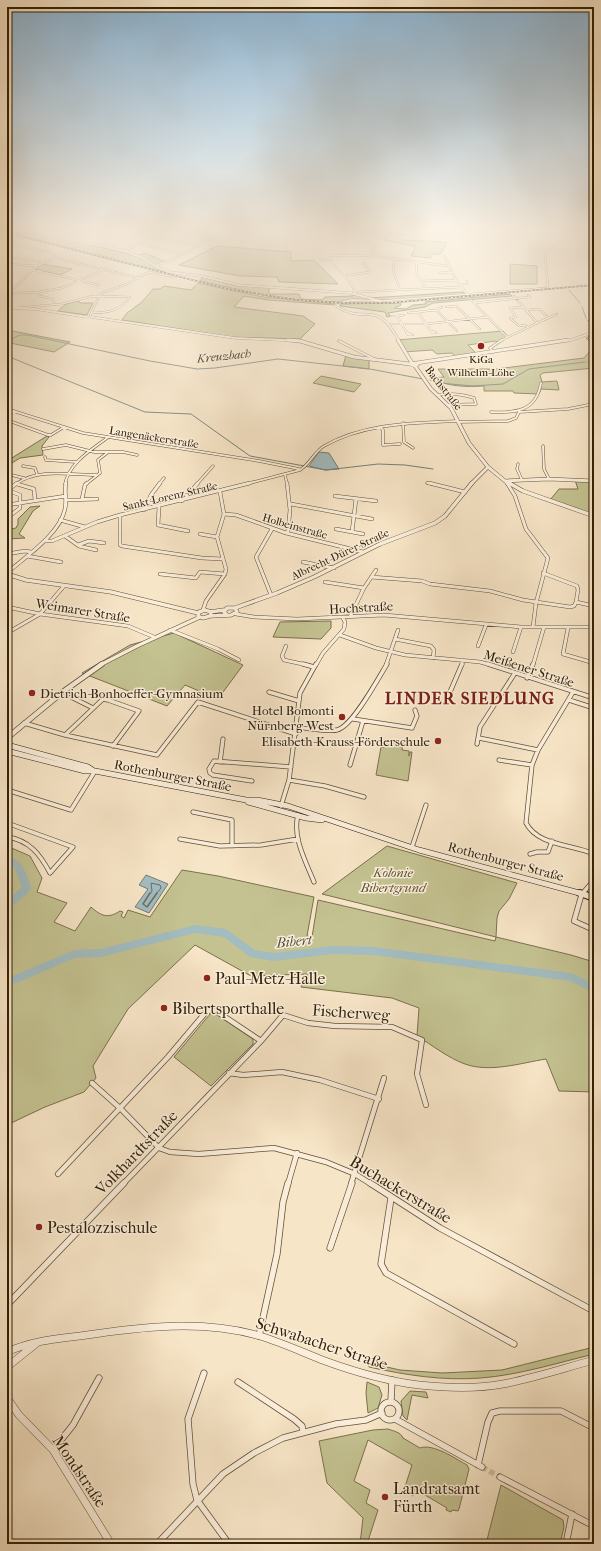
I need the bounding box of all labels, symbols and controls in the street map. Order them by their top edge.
marker: KiGa Wilhelm-Löhe [476,341,486,351]
water label: Kreuzbach [195,346,252,366]
place label: KiGa Wilhelm-Löhe [446,353,515,379]
street label: Bachstraße [422,364,465,413]
street label: Langenäckerstraße [108,424,200,451]
street label: Sankt-Lorenz-Straße [121,479,219,514]
street label: Holbeinstraße [261,511,329,542]
street label: Albrecht-Dürer-Straße [288,526,392,583]
street label: Weimarer Straße [34,595,132,625]
street label: Hochstraße [329,598,394,617]
street label: Meißener Straße [482,647,577,690]
place label: Dietrich-Bonhoeffer-Gymnasium [40,686,223,701]
marker: Dietrich-Bonhoeffer-Gymnasium [27,688,37,698]
district label: LINDER SIEDLUNG [385,688,555,708]
place label: Hotel Bomonti Nürnberg-West [247,703,334,733]
marker: Hotel Bomonti Nürnberg-West [337,712,347,722]
place label: Elisabeth-Krauss-Förderschule [261,734,431,749]
marker: Elisabeth-Krauss-Förderschule [433,736,443,746]
street label: Rothenburger Straße [113,757,233,794]
street label: Rothenburger Straße [446,839,566,884]
park label: Kolonie Bibertgrund [359,865,428,895]
water label: Bibert [274,931,314,952]
place label: Paul-Metz-Halle [215,969,326,988]
marker: Paul-Metz-Halle [202,973,212,983]
place label: Bibertsporthalle [172,999,284,1018]
street label: Fischerweg [311,1000,391,1025]
marker: Bibertsporthalle [159,1003,169,1013]
street label: Volkhardtstraße [91,1106,181,1199]
street label: Buchackerstraße [347,1152,455,1227]
place label: Pestalozzischule [47,1218,158,1237]
marker: Pestalozzischule [34,1222,44,1232]
street label: Schwabacher Straße [253,1313,390,1374]
street label: Mondstraße [49,1432,111,1511]
place label: Landratsamt Fürth [393,1479,480,1516]
marker: Landratsamt Fürth [380,1492,390,1502]

